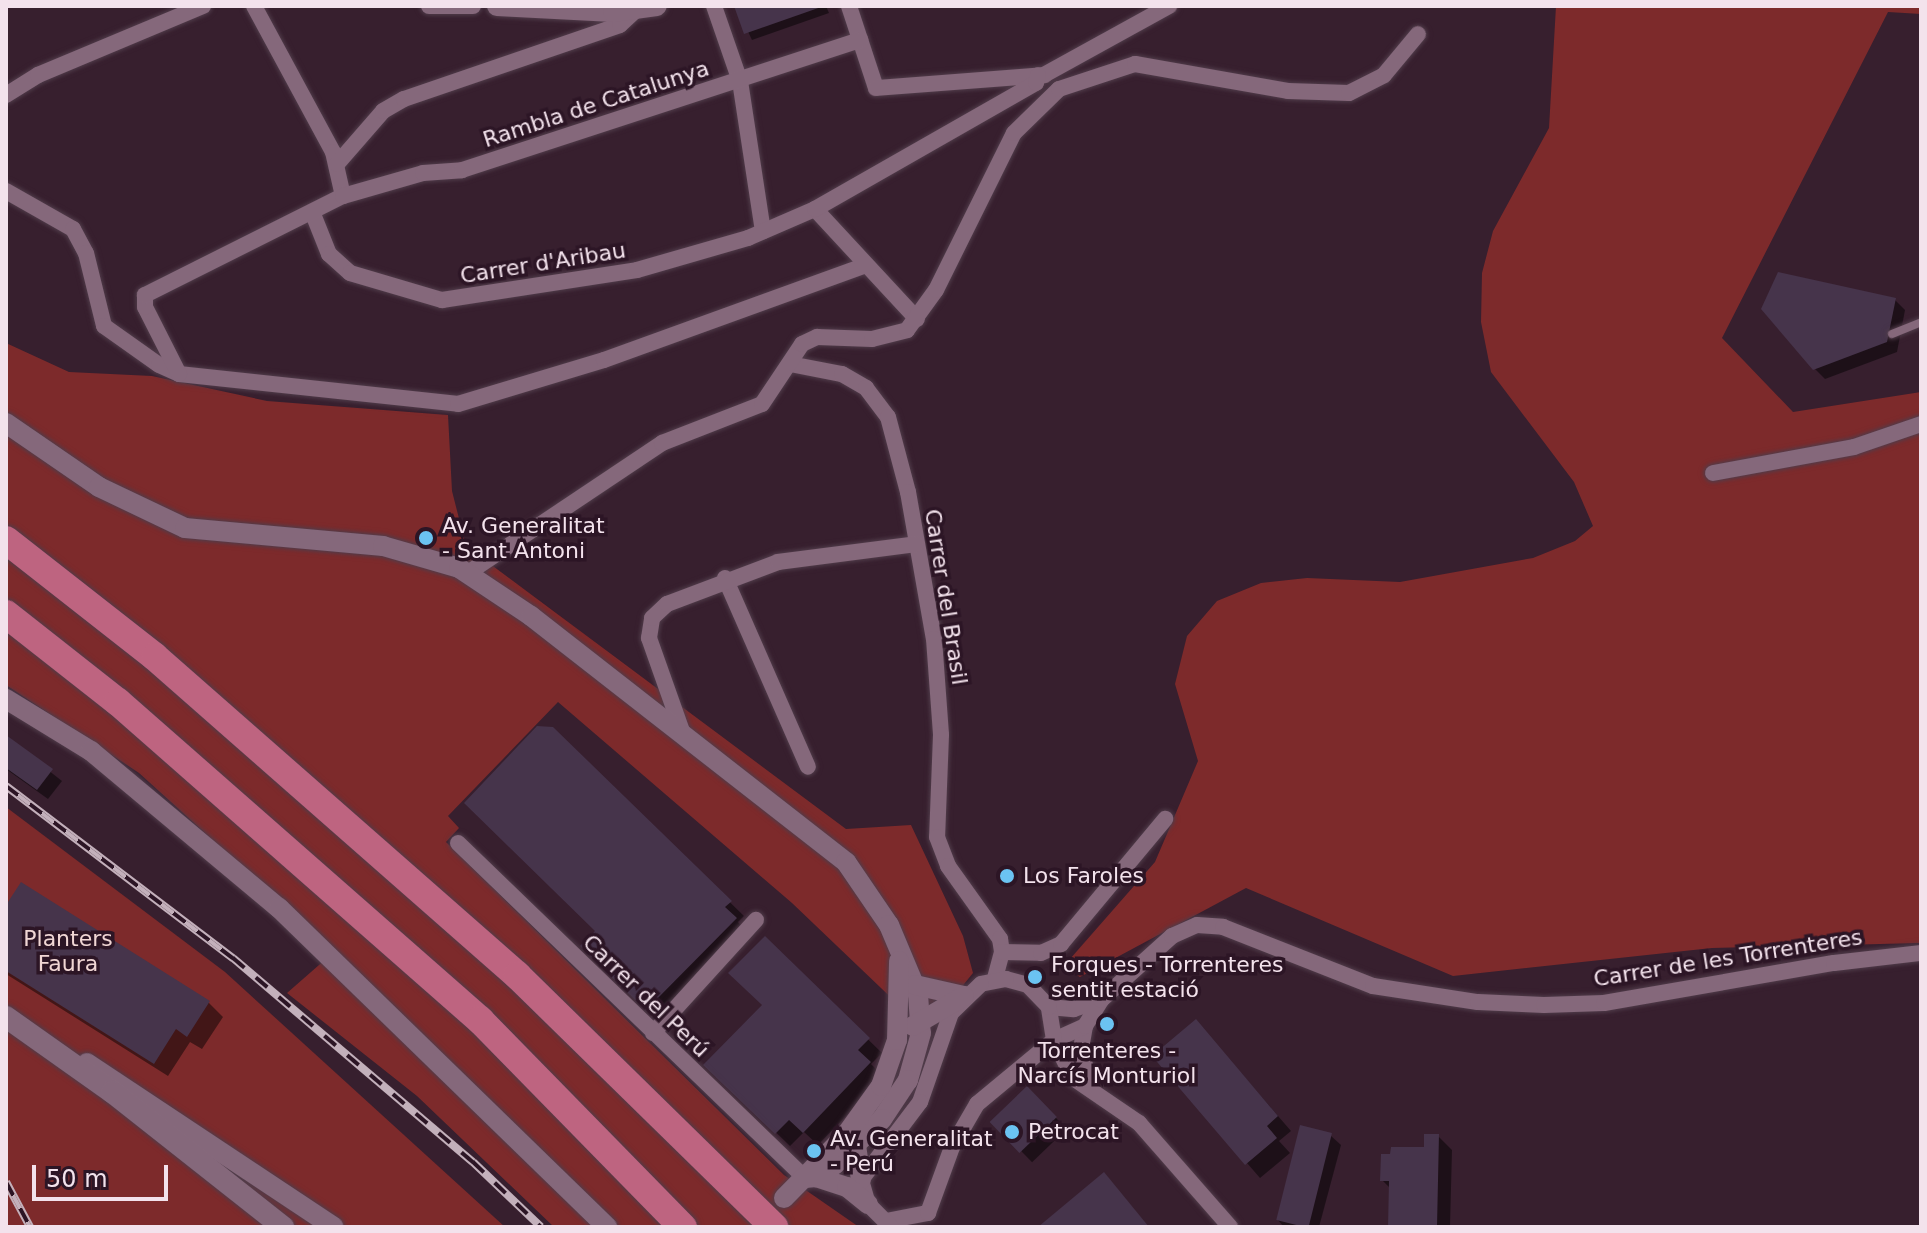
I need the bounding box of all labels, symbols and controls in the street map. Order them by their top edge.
street label: Rambla de Catalunya [480,55,712,153]
street label: Carrer d'Aribau [458,237,628,289]
street label: Carrer del Brasil [919,507,973,687]
place label: Av. Generalitat - Sant Antoni [442,512,605,564]
marker: Av. Generalitat - Sant Antoni [417,529,435,547]
place label: Los Faroles [1023,863,1144,889]
marker: Los Faroles [998,867,1016,885]
street label: Carrer de les Torrenteres [1592,924,1864,992]
park label: Planters Faura [23,925,113,976]
street label: Carrer del Perú [577,929,715,1063]
place label: Forques - Torrenteres sentit estació [1051,951,1283,1002]
marker: Forques - Torrenteres sentit estació [1026,968,1044,986]
marker: Torrenteres - Narcís Monturiol [1098,1015,1116,1033]
place label: Torrenteres - Narcís Monturiol [1018,1037,1196,1088]
place label: Petrocat [1028,1119,1119,1145]
marker: Petrocat [1003,1123,1021,1141]
place label: Av. Generalitat - Perú [830,1125,993,1176]
marker: Av. Generalitat - Perú [805,1142,823,1160]
scale bar [36,1149,172,1199]
text: 50 m [46,1165,108,1193]

